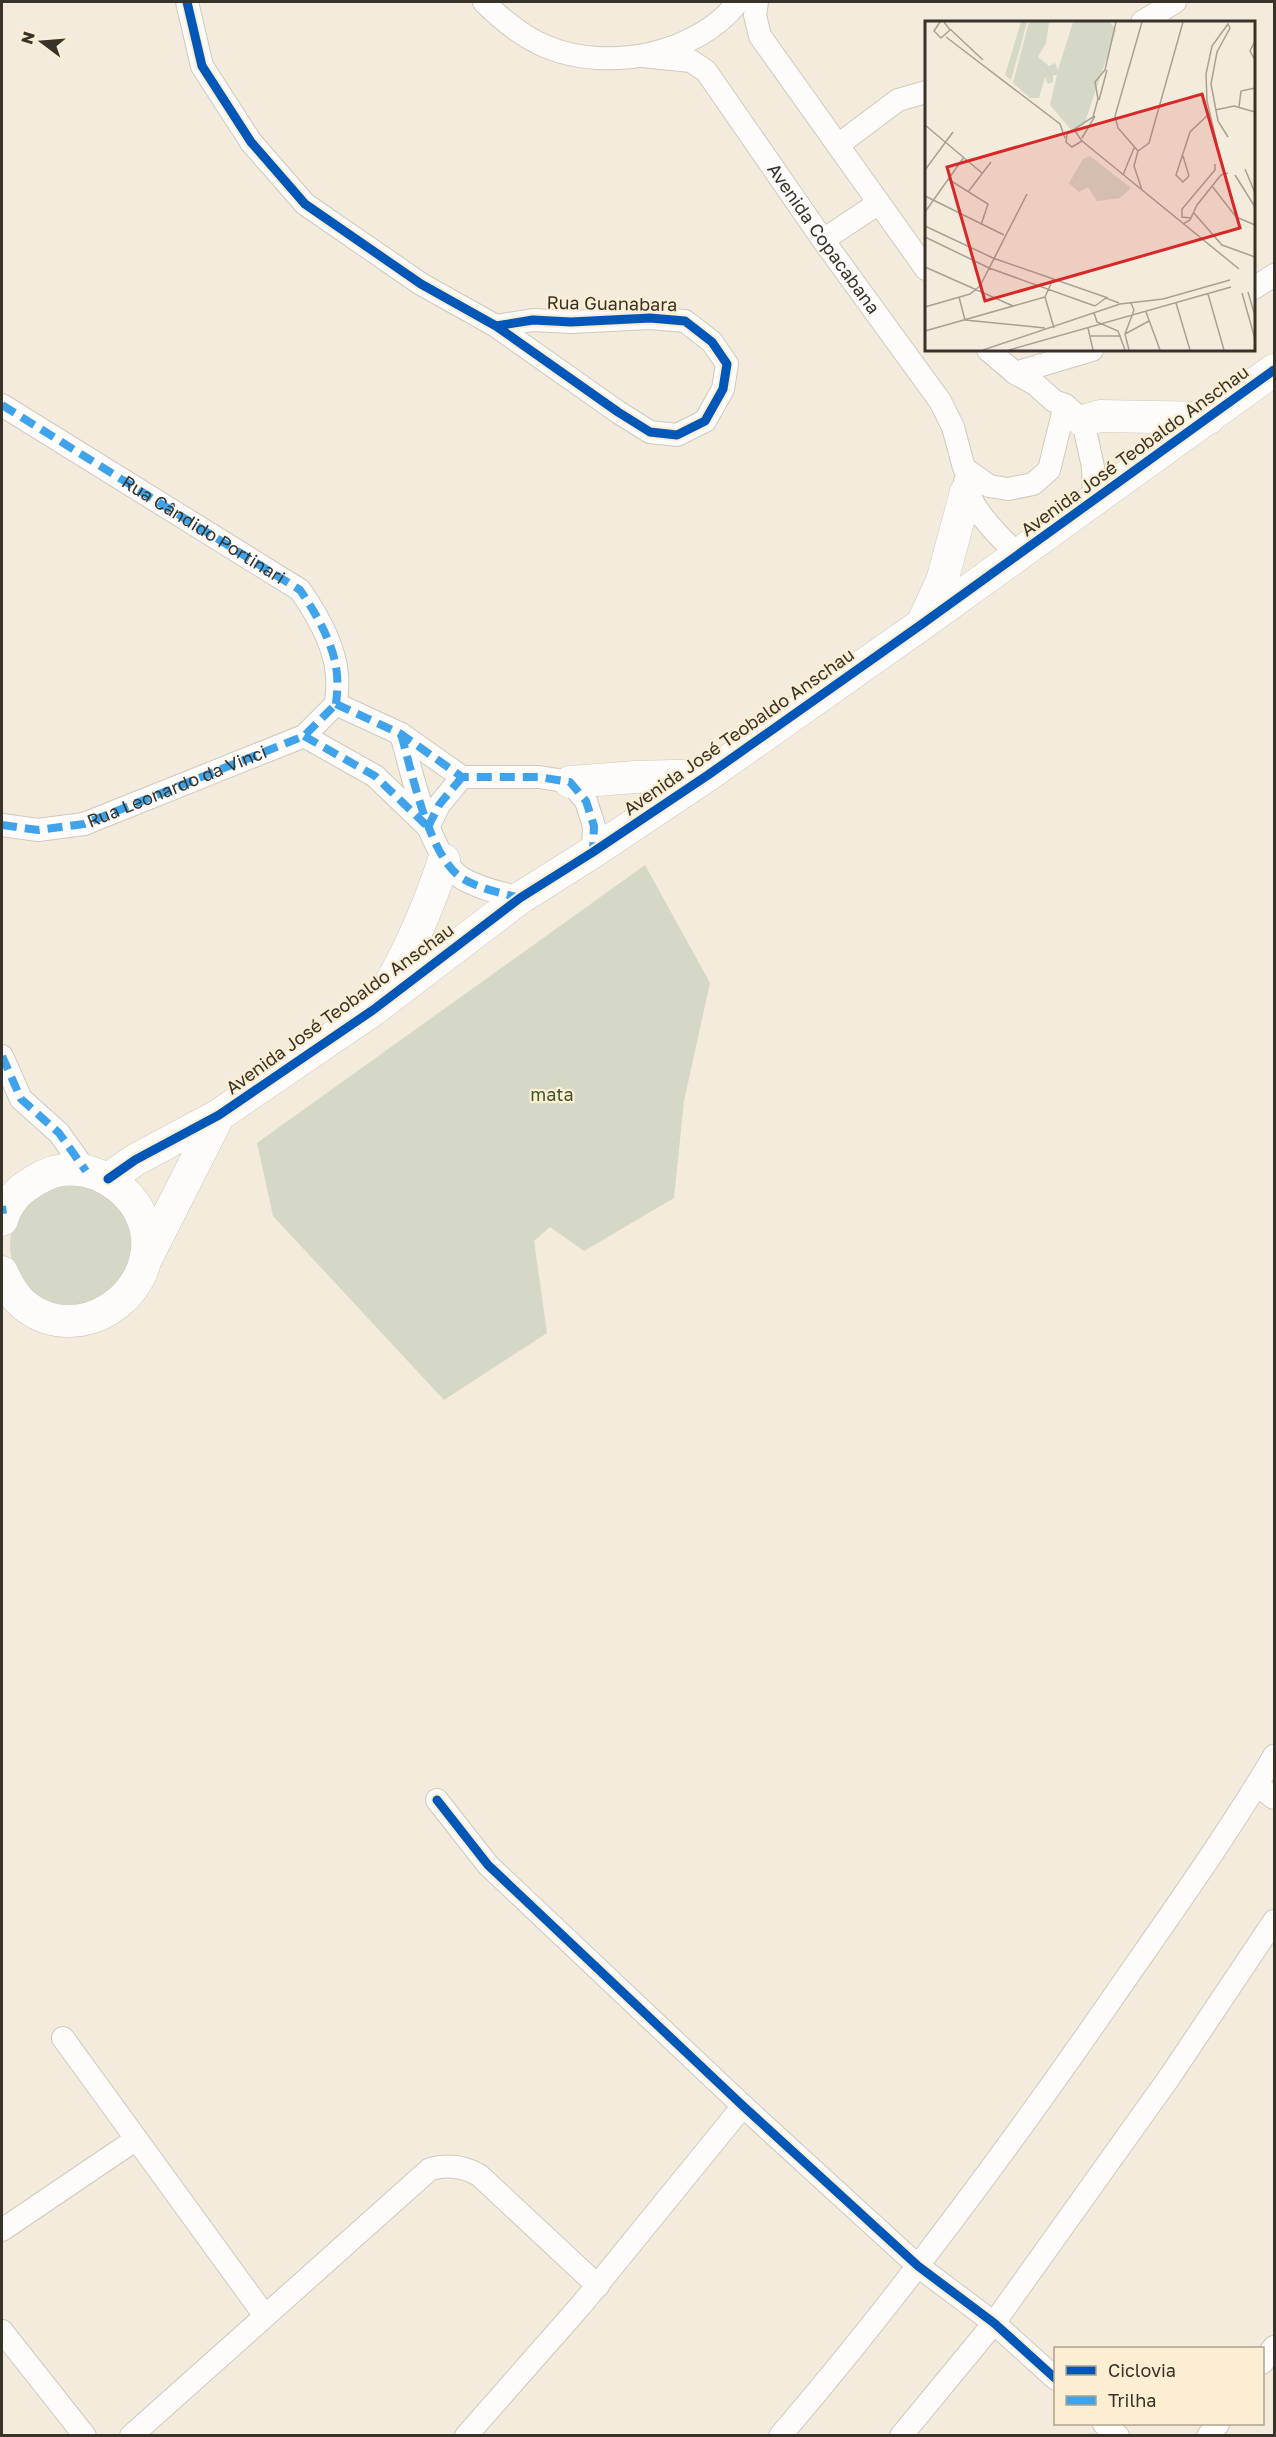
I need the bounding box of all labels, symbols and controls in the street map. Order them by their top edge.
north arrow [12,12,72,72]
inset map [925,21,1255,351]
text: N [16,29,39,46]
street label: Avenida Copacabana [763,159,885,318]
street label: Rua Guanabara [546,291,678,315]
street label: Avenida José Teobaldo Anschau [1016,360,1253,540]
street label: Rua Cândido Portinari [118,470,290,588]
street label: Avenida José Teobaldo Anschau [619,643,858,820]
street label: Rua Leonardo da Vinci [84,740,270,832]
street label: Avenida José Teobaldo Anschau [221,918,458,1098]
park label: mata [530,1083,574,1105]
legend [1054,2347,1264,2425]
text: Ciclovia [1108,2359,1176,2381]
text: Trilha [1108,2389,1156,2411]

